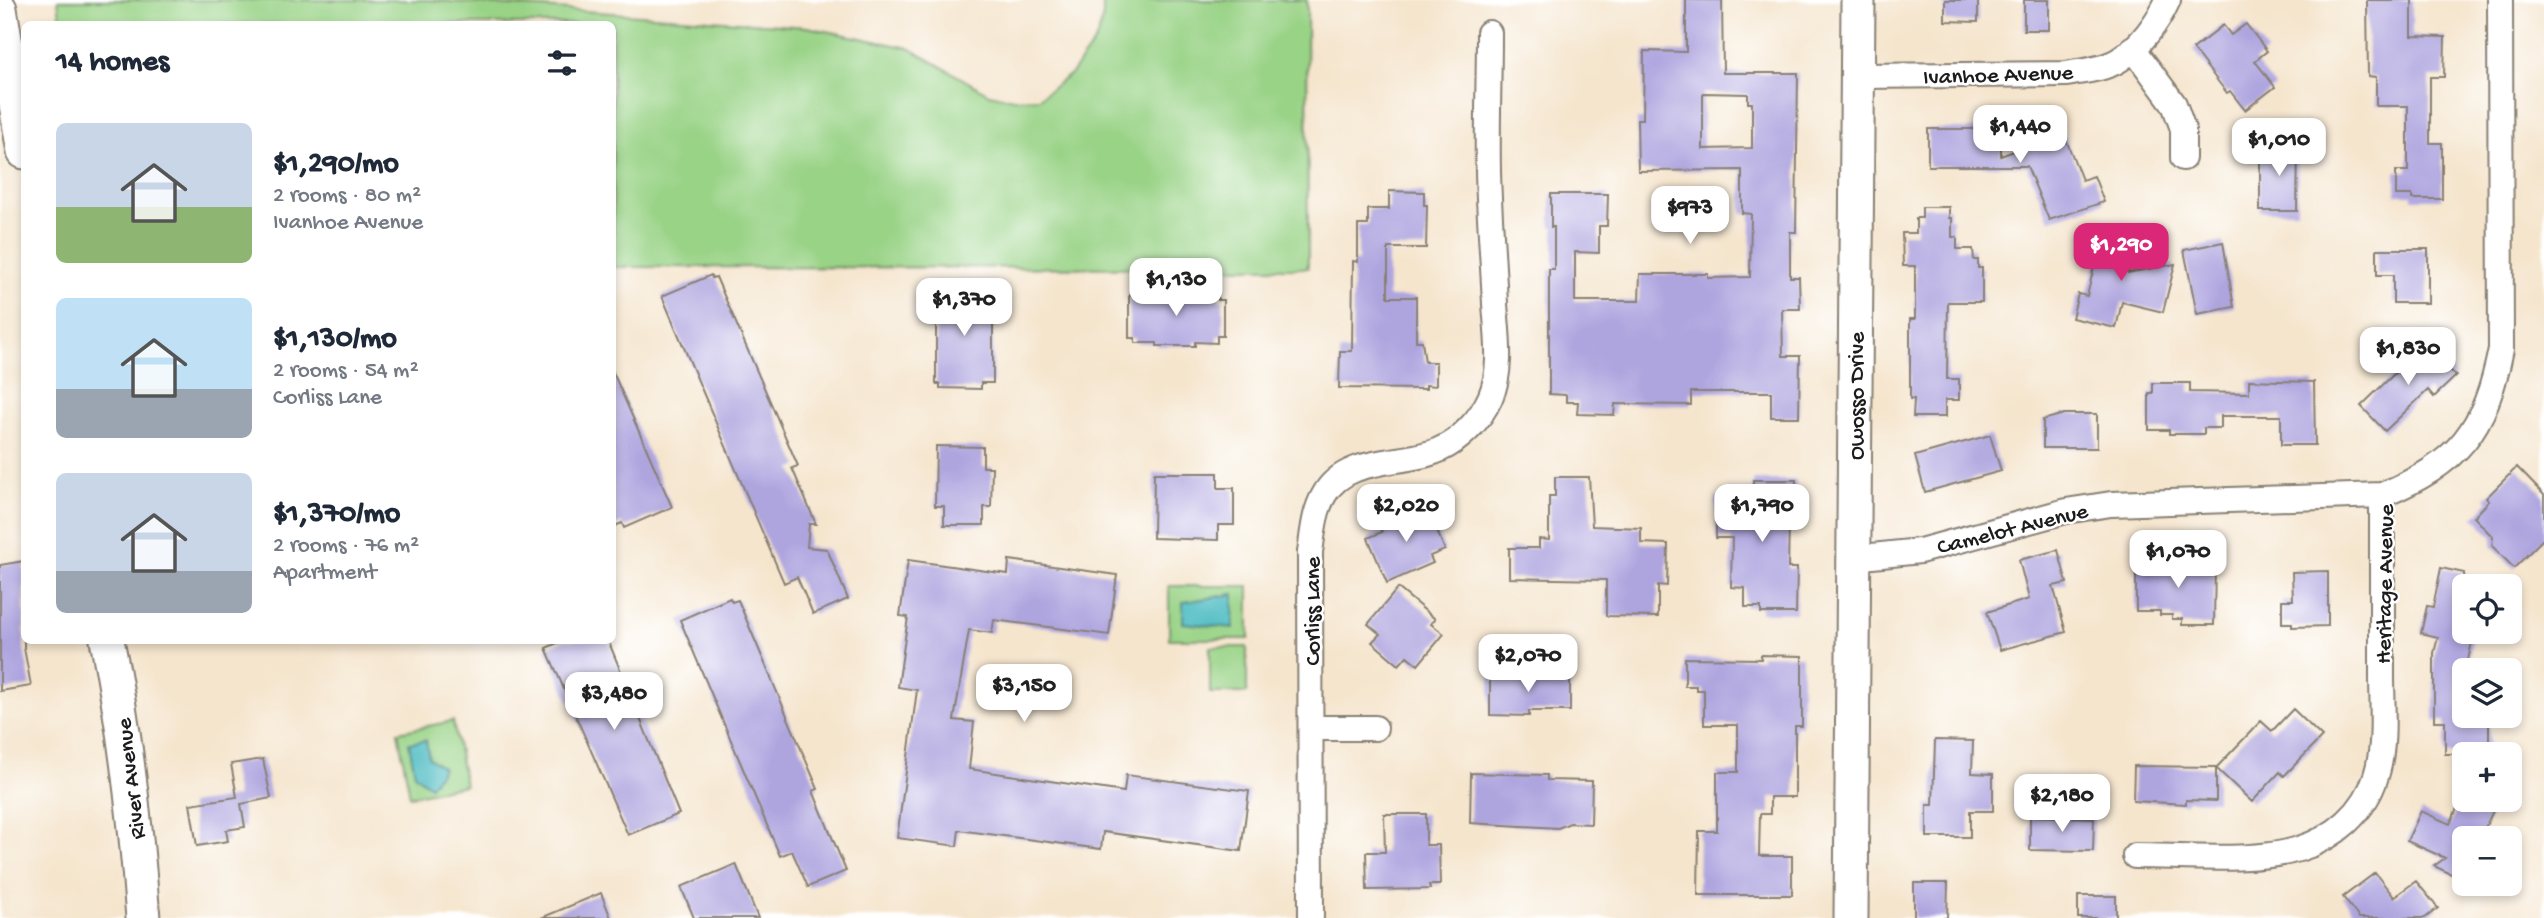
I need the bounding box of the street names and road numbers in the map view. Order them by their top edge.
street label: Ivanhoe Avenue [1923,60,2075,93]
street label: Owosso Drive [1845,331,1872,460]
street label: Camelot Avenue [1935,498,2092,562]
street label: Heritage Avenue [2372,503,2401,664]
street label: Corliss Lane [1301,555,1328,665]
street label: River Avenue [112,715,153,841]

